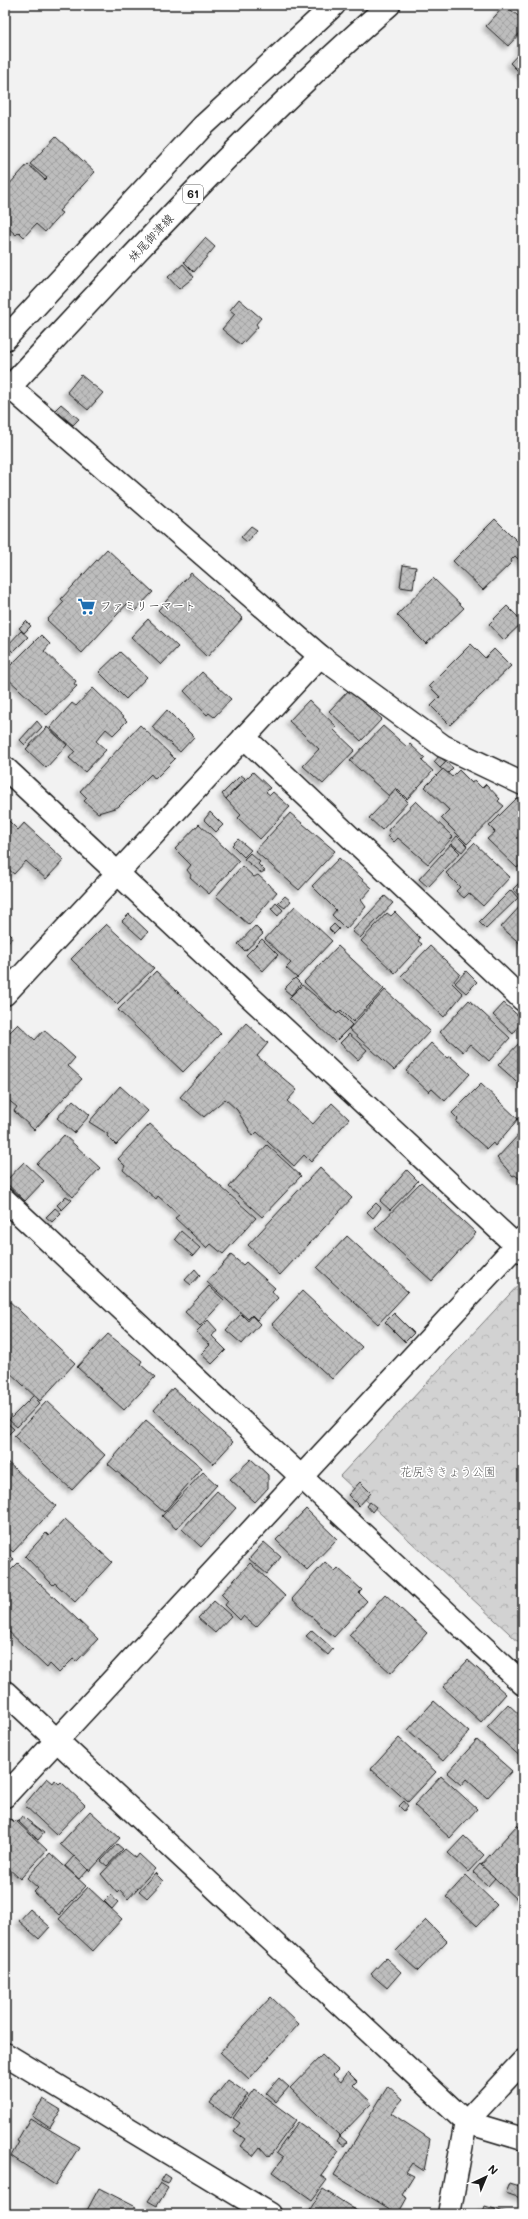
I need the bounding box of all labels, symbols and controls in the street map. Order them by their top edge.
road number: 61 [183,185,203,203]
street label: 妹尾御津線 [124,210,177,265]
supermarket icon: ファミリーマート [77,596,97,616]
place label: ファミリーマート [100,597,196,613]
park label: 花尻ききょう公園 [400,1463,496,1479]
north arrow [466,2157,506,2197]
text: N [485,2161,502,2178]

